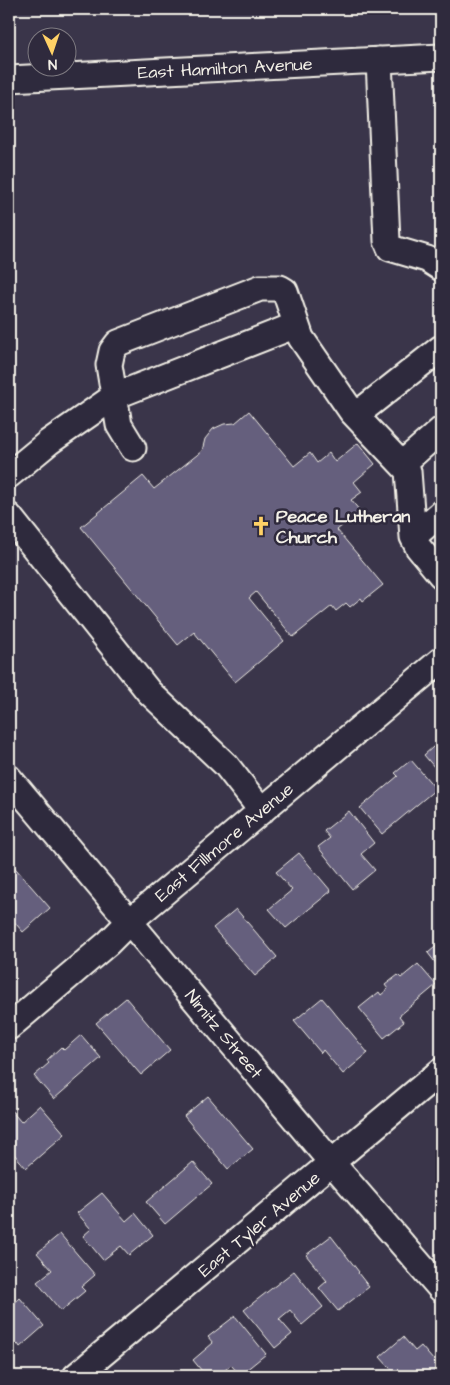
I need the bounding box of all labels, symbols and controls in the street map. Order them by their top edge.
north arrow [28,28,78,78]
street label: East Hamilton Avenue [137,51,313,86]
text: N [48,54,58,74]
place label: Peace Lutheran Church [276,504,410,550]
church icon: Peace Lutheran Church [250,515,272,537]
street label: East Fillmore Avenue [150,777,299,908]
street label: Nimitz Street [179,984,269,1085]
street label: East Tyler Avenue [193,1166,327,1284]

